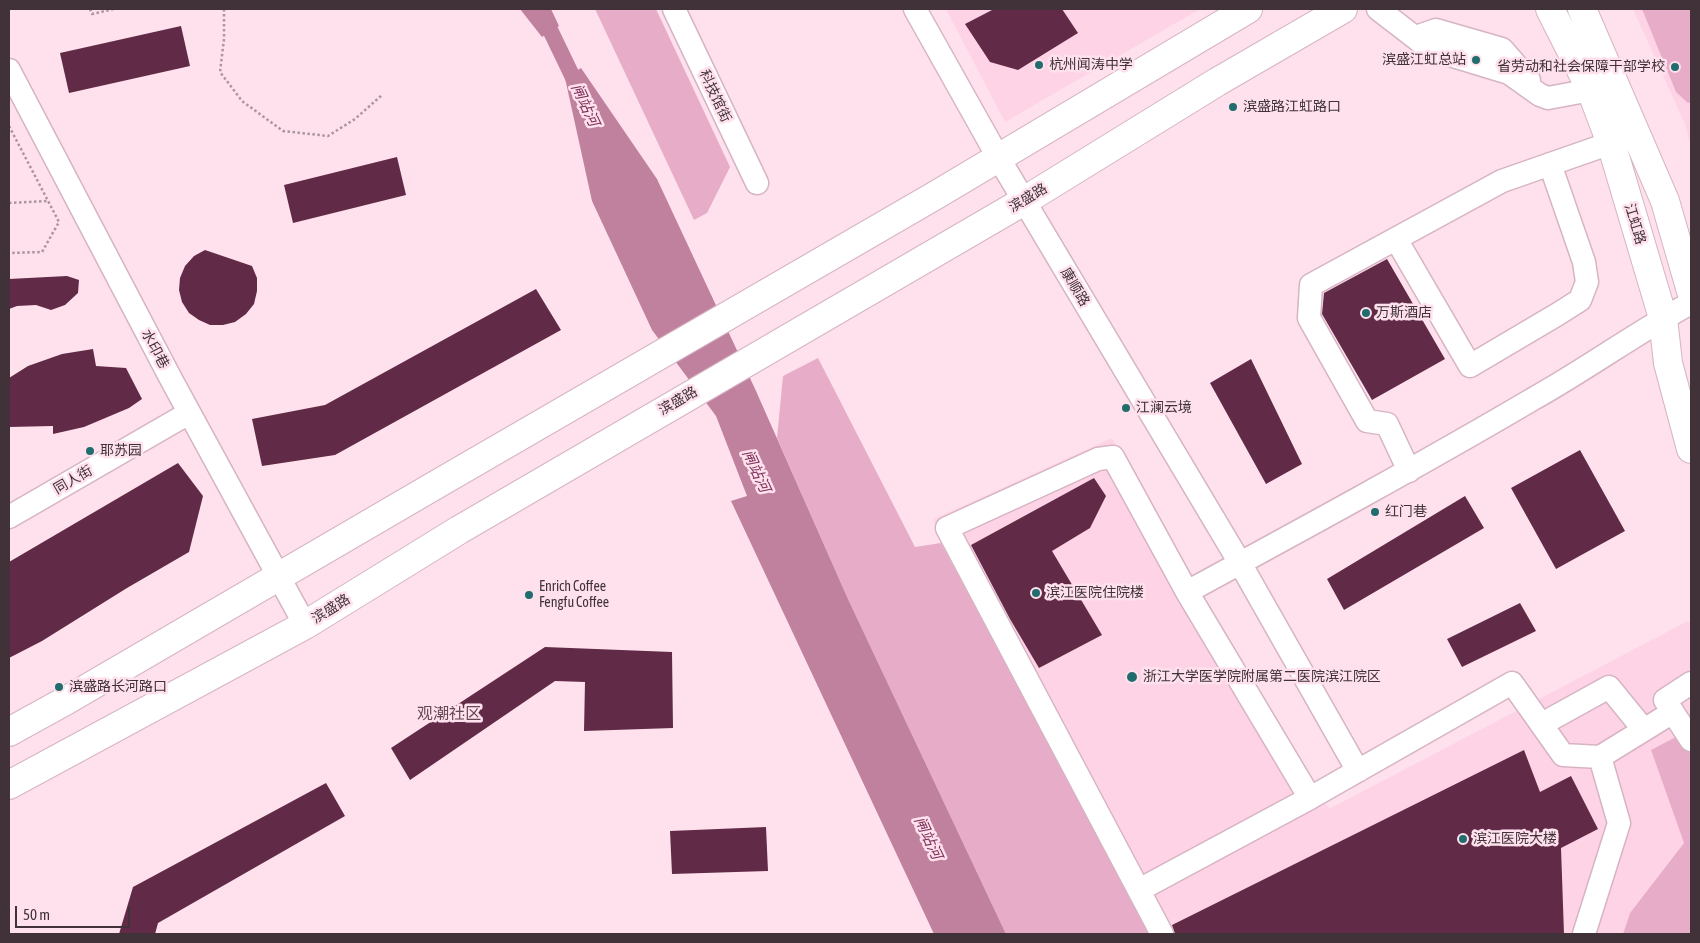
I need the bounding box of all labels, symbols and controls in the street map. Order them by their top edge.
place label: 滨盛江虹总站 [1382,52,1466,68]
marker: 滨盛江虹总站 [1470,54,1482,66]
place label: 杭州闻涛中学 [1049,57,1133,73]
marker: 杭州闻涛中学 [1033,59,1045,71]
place label: 省劳动和社会保障干部学校 [1497,59,1665,75]
marker: 省劳动和社会保障干部学校 [1669,61,1681,73]
street label: 科技馆街 [696,67,734,125]
water label: 闸站河 [567,81,603,129]
place label: 滨盛路江虹路口 [1243,99,1341,115]
marker: 滨盛路江虹路口 [1227,101,1239,113]
street label: 滨盛路 [1006,180,1050,216]
street label: 江虹路 [1621,201,1649,247]
street label: 康顺路 [1057,265,1093,309]
place label: 万斯酒店 [1376,305,1432,321]
marker: 万斯酒店 [1360,307,1372,319]
street label: 水印巷 [138,327,172,371]
street label: 滨盛路 [656,383,700,419]
place label: 江澜云境 [1136,400,1192,416]
marker: 江澜云境 [1120,402,1132,414]
place label: 耶苏园 [100,443,142,459]
marker: 耶苏园 [84,445,96,457]
water label: 闸站河 [738,447,774,495]
street label: 同人街 [51,462,95,498]
place label: 红门巷 [1385,504,1427,520]
marker: 红门巷 [1369,506,1381,518]
place label: Enrich Coffee Fengfu Coffee [539,579,609,612]
place label: 滨江医院住院楼 [1046,585,1144,601]
marker: 滨江医院住院楼 [1030,587,1042,599]
marker: Enrich Coffee Fengfu Coffee [523,589,535,601]
street label: 滨盛路 [309,591,353,627]
place label: 浙江大学医学院附属第二医院滨江院区 [1143,669,1381,685]
marker: 浙江大学医学院附属第二医院滨江院区 [1125,670,1139,684]
place label: 滨盛路长河路口 [69,679,167,695]
marker: 滨盛路长河路口 [53,681,65,693]
district label: 观潮社区 [417,704,481,724]
water label: 闸站河 [910,814,946,862]
place label: 滨江医院大楼 [1473,831,1557,847]
marker: 滨江医院大楼 [1457,833,1469,845]
scale bar [18,896,132,928]
text: 50 m [23,906,50,923]

